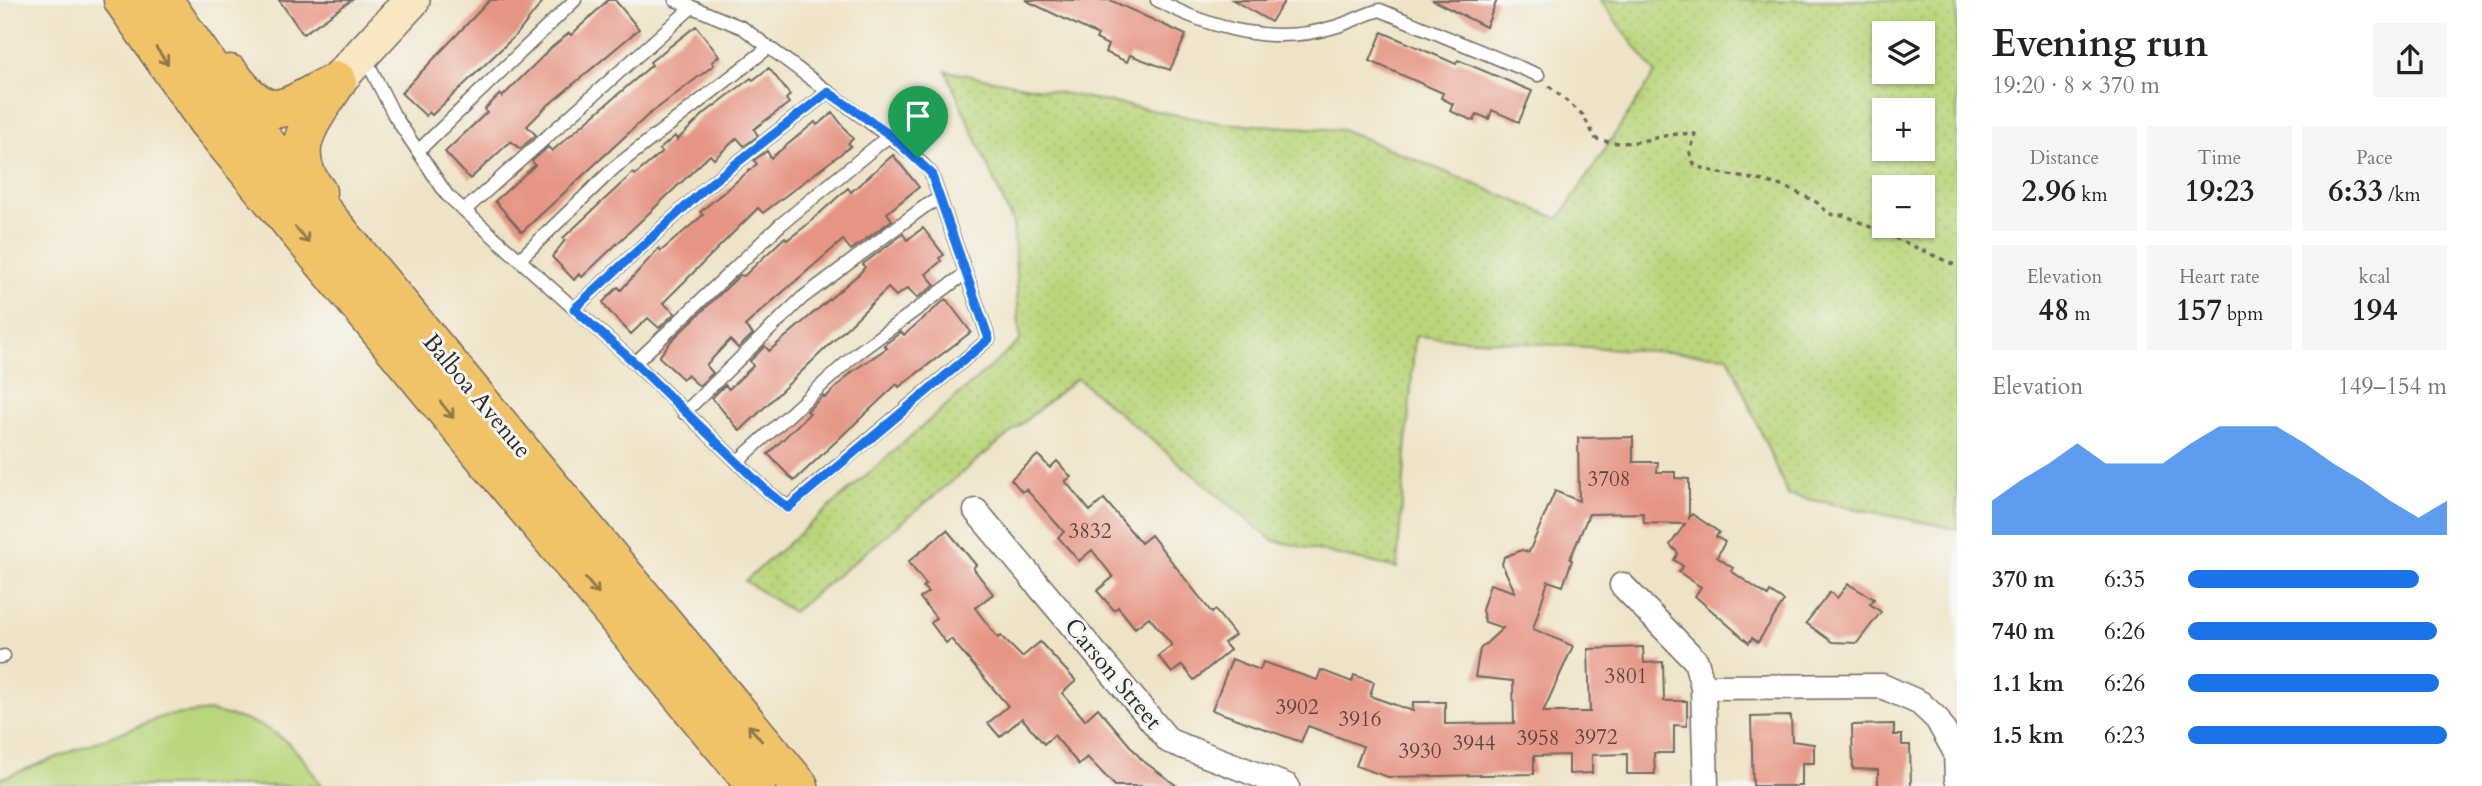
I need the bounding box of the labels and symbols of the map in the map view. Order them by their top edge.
one-way arrow [155,46,169,65]
pin [888,86,948,158]
one-way arrow [294,225,310,243]
street label: Balboa Avenue [415,327,539,465]
one-way arrow [439,400,455,418]
house number: 3708 [1587,465,1631,494]
house number: 3832 [1068,517,1112,546]
one-way arrow [584,576,600,594]
street label: Carson Street [1057,611,1170,737]
house number: 3801 [1604,662,1648,691]
house number: 3902 [1275,693,1319,722]
house number: 3916 [1338,705,1382,734]
house number: 3972 [1574,723,1618,752]
house number: 3958 [1516,724,1560,753]
one-way arrow [748,725,763,743]
house number: 3944 [1452,729,1496,758]
house number: 3930 [1398,737,1442,766]

